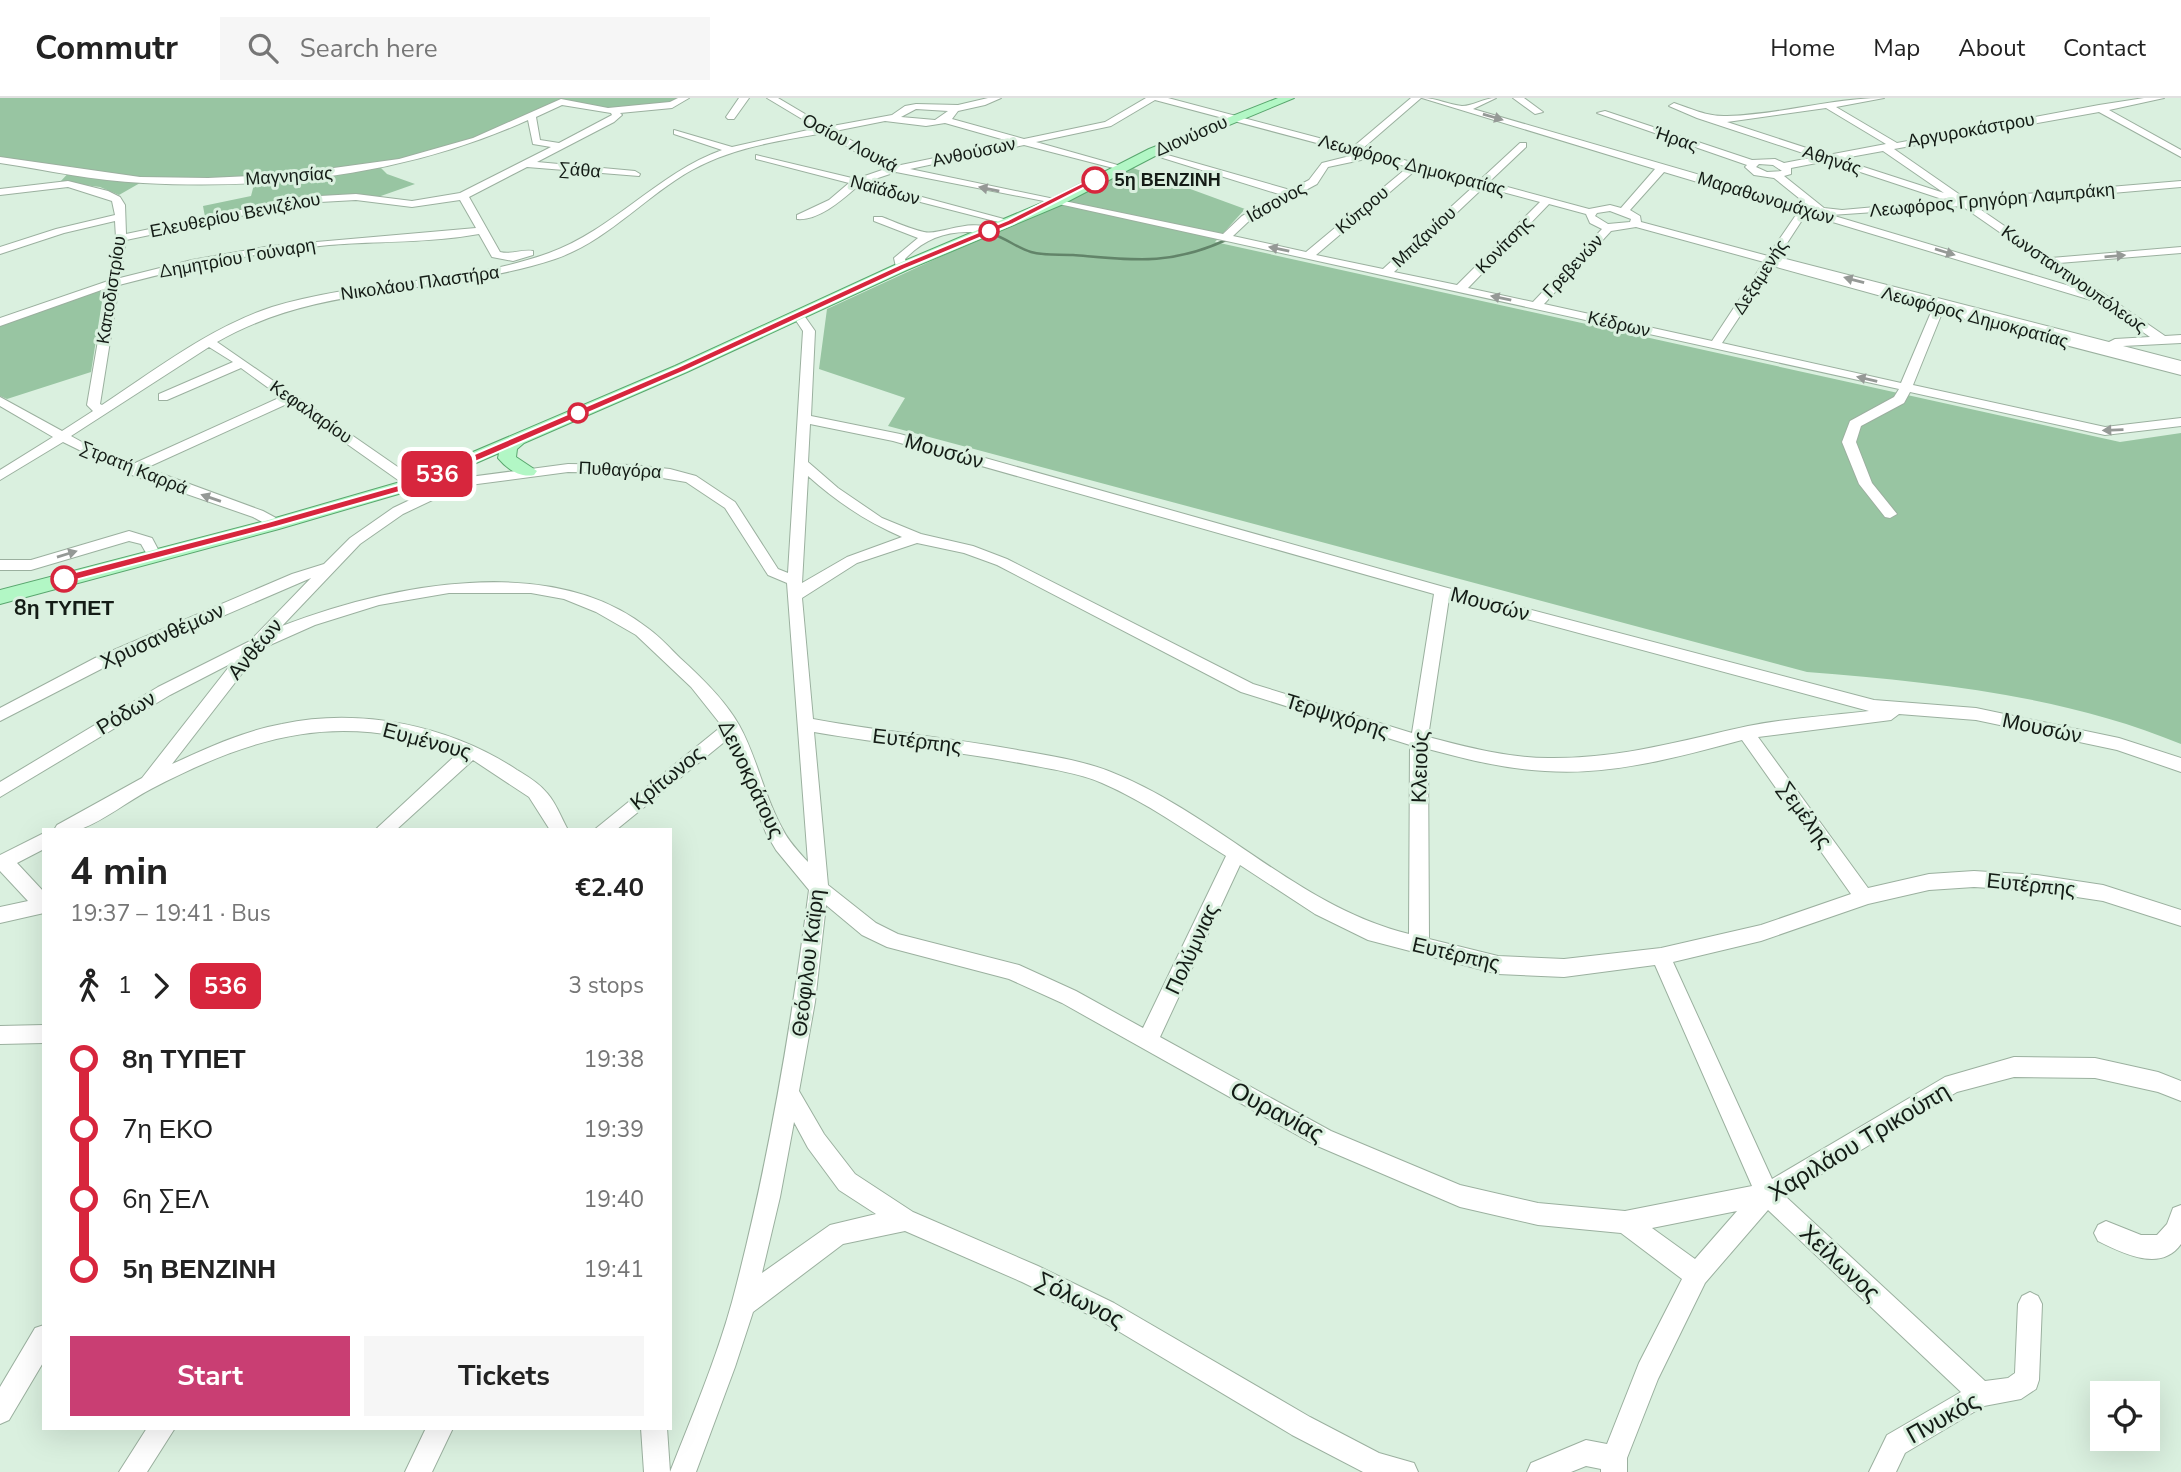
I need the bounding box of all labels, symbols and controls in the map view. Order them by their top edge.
search box [220,17,710,80]
text: Commutr [35,26,178,71]
icon: search [244,29,282,67]
text: Search here [300,31,438,66]
text: Home [1770,32,1835,64]
text: Map [1873,32,1920,64]
text: About [1958,32,2025,64]
text: Contact [2063,32,2146,64]
street label: Αργυροκάστρου [1905,107,2037,153]
street label: Οσίου Λουκά [798,108,902,178]
street label: Διονύσου [1151,110,1231,162]
one-way arrow [1482,113,1503,123]
street label: Ήρας [1650,120,1701,157]
street label: Λεωφόρος Δημοκρατίας [1316,129,1508,202]
street label: Ανθούσων [930,131,1018,173]
street label: Αθηνάς [1800,139,1865,181]
street label: Σάθα [558,157,602,183]
street label: Μαγνησίας [244,161,334,191]
street label: Μαραθωνομάχων [1695,166,1837,230]
marker: 5η ΒΕΝΖΙΝΗ [1082,167,1108,193]
place label: 5η ΒΕΝΖΙΝΗ [1114,168,1221,192]
street label: Ναϊάδων [848,169,922,211]
street label: Ιάσονος [1242,176,1310,228]
street label: Λεωφόρος Γρηγόρη Λαμπράκη [1868,177,2116,223]
street label: Κύπρου [1330,181,1394,239]
one-way arrow [978,184,1000,195]
street label: Ελευθερίου Βενιζέλου [148,187,322,243]
street label: Μπιζανίου [1387,201,1461,273]
street label: Κονίτσης [1470,211,1538,279]
street label: Κωνσταντινουπόλεως [1997,220,2152,338]
unlabelled marker [979,221,999,241]
street label: Γρεβενών [1537,229,1609,303]
street label: Δημητρίου Γούναρη [157,232,317,284]
street label: Καποδιστρίου [91,234,131,346]
street label: Δεξαμενής [1727,235,1793,319]
one-way arrow [1268,243,1290,254]
one-way arrow [1935,248,1956,258]
one-way arrow [2104,250,2126,261]
street label: Νικολάου Πλαστήρα [339,260,501,306]
one-way arrow [1843,274,1864,284]
street label: Λεωφόρος Δημοκρατίας [1879,281,2071,354]
one-way arrow [1490,292,1512,303]
street label: Κέδρων [1585,305,1653,343]
one-way arrow [1856,373,1878,384]
street label: Κεφαλαρίου [265,375,357,449]
unlabelled marker [568,403,588,423]
one-way arrow [2102,424,2124,435]
street label: Μουσών [901,426,987,476]
street label: Στρατή Καρρά [77,436,191,500]
line badge: 536 [397,451,477,497]
street label: Πυθαγόρα [578,456,662,484]
text: 536 [415,458,459,490]
one-way arrow [201,492,222,503]
one-way arrow [56,549,77,559]
marker: 8η ΤΥΠΕΤ [51,566,77,592]
street label: Μουσών [1447,580,1533,628]
place label: 8η ΤΥΠΕΤ [14,594,114,622]
street label: Χρυσανθέμων [96,596,228,676]
street label: Ανθέων [221,612,289,686]
street label: Ρόδων [91,684,161,742]
street label: Τερψιχόρης [1282,687,1392,745]
street label: Μουσών [2000,706,2084,750]
street label: Δεινοκράτους [711,715,791,843]
street label: Ευμένους [380,716,474,766]
street label: Ευτέρπης [871,722,963,760]
street label: Κλειούς [1405,731,1435,803]
street label: Κρίτωνος [624,740,710,816]
street label: Σεμέλης [1772,776,1838,854]
text: 4 min [70,846,168,897]
street label: Ευτέρπης [1985,866,2077,904]
text: €2.40 [575,870,644,905]
street label: Θεόφιλου Καϊρη [785,888,831,1038]
text: 19:37 – 19:41 · Bus [70,898,271,929]
street label: Πολύμνιας [1159,899,1225,999]
street label: Ευτέρπης [1409,930,1503,978]
icon: walk [70,967,108,1005]
icon: forward [142,967,180,1005]
text: 1 [118,970,132,1001]
text: 536 [204,970,247,1002]
text: 3 stops [568,970,644,1001]
text: 8η ΤΥΠΕΤ [122,1042,246,1077]
text: 19:38 [584,1044,644,1075]
street label: Ουρανίας [1224,1074,1330,1150]
street label: Χαριλάου Τρικούπη [1762,1075,1956,1209]
text: 7η ΕΚΟ [122,1112,213,1147]
text: 19:39 [584,1114,644,1145]
text: 6η ΣΕΛ [122,1182,209,1217]
text: 19:40 [584,1184,644,1215]
street label: Χείλωνος [1793,1217,1887,1309]
text: 5η ΒΕΝΖΙΝΗ [122,1252,276,1287]
text: 19:41 [584,1254,644,1285]
street label: Σόλωνος [1031,1264,1129,1336]
button: Start [70,1336,350,1416]
button: Tickets [364,1336,644,1416]
map controls [2090,1381,2160,1451]
button: locate [2090,1381,2160,1451]
street label: Πνυκός [1901,1385,1985,1451]

